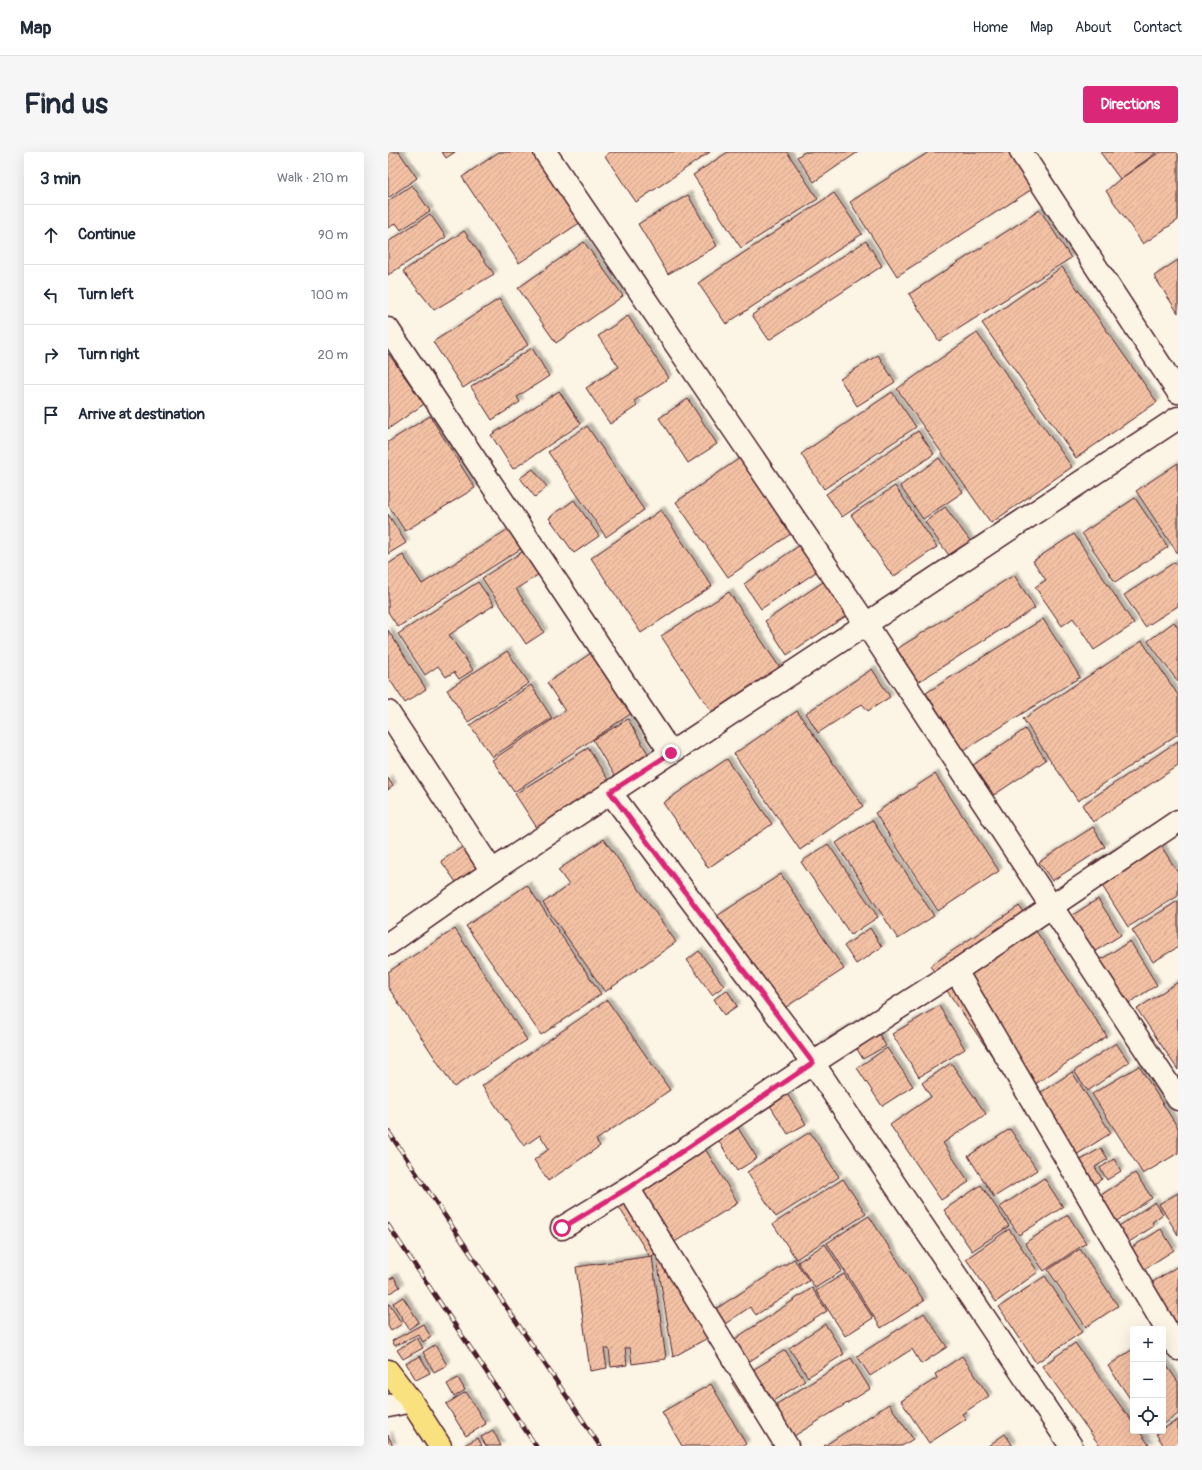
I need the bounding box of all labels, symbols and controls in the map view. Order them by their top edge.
text: Map [20,16,51,40]
text: Home [973,19,1008,36]
text: Map [1030,19,1053,36]
text: About [1075,19,1111,36]
text: Contact [1133,19,1182,36]
button: Directions [1083,86,1178,123]
text: Find us [24,87,108,122]
text: 3 min [40,168,81,189]
text: Walk · 210 m [277,170,348,186]
icon: ahead [40,224,62,246]
text: Continue [78,225,136,244]
text: 90 m [318,227,348,243]
icon: left [40,284,62,306]
text: Turn left [78,285,134,304]
text: 100 m [311,287,348,303]
icon: right [40,344,62,366]
text: Turn right [78,345,139,364]
text: 20 m [317,347,348,363]
icon: arrive [40,404,62,426]
text: Arrive at destination [78,405,205,424]
route end [662,744,680,762]
route start [553,1219,571,1237]
map controls [1130,1326,1166,1434]
button: + [1130,1326,1166,1362]
button: − [1130,1362,1166,1398]
button: locate [1130,1398,1166,1434]

